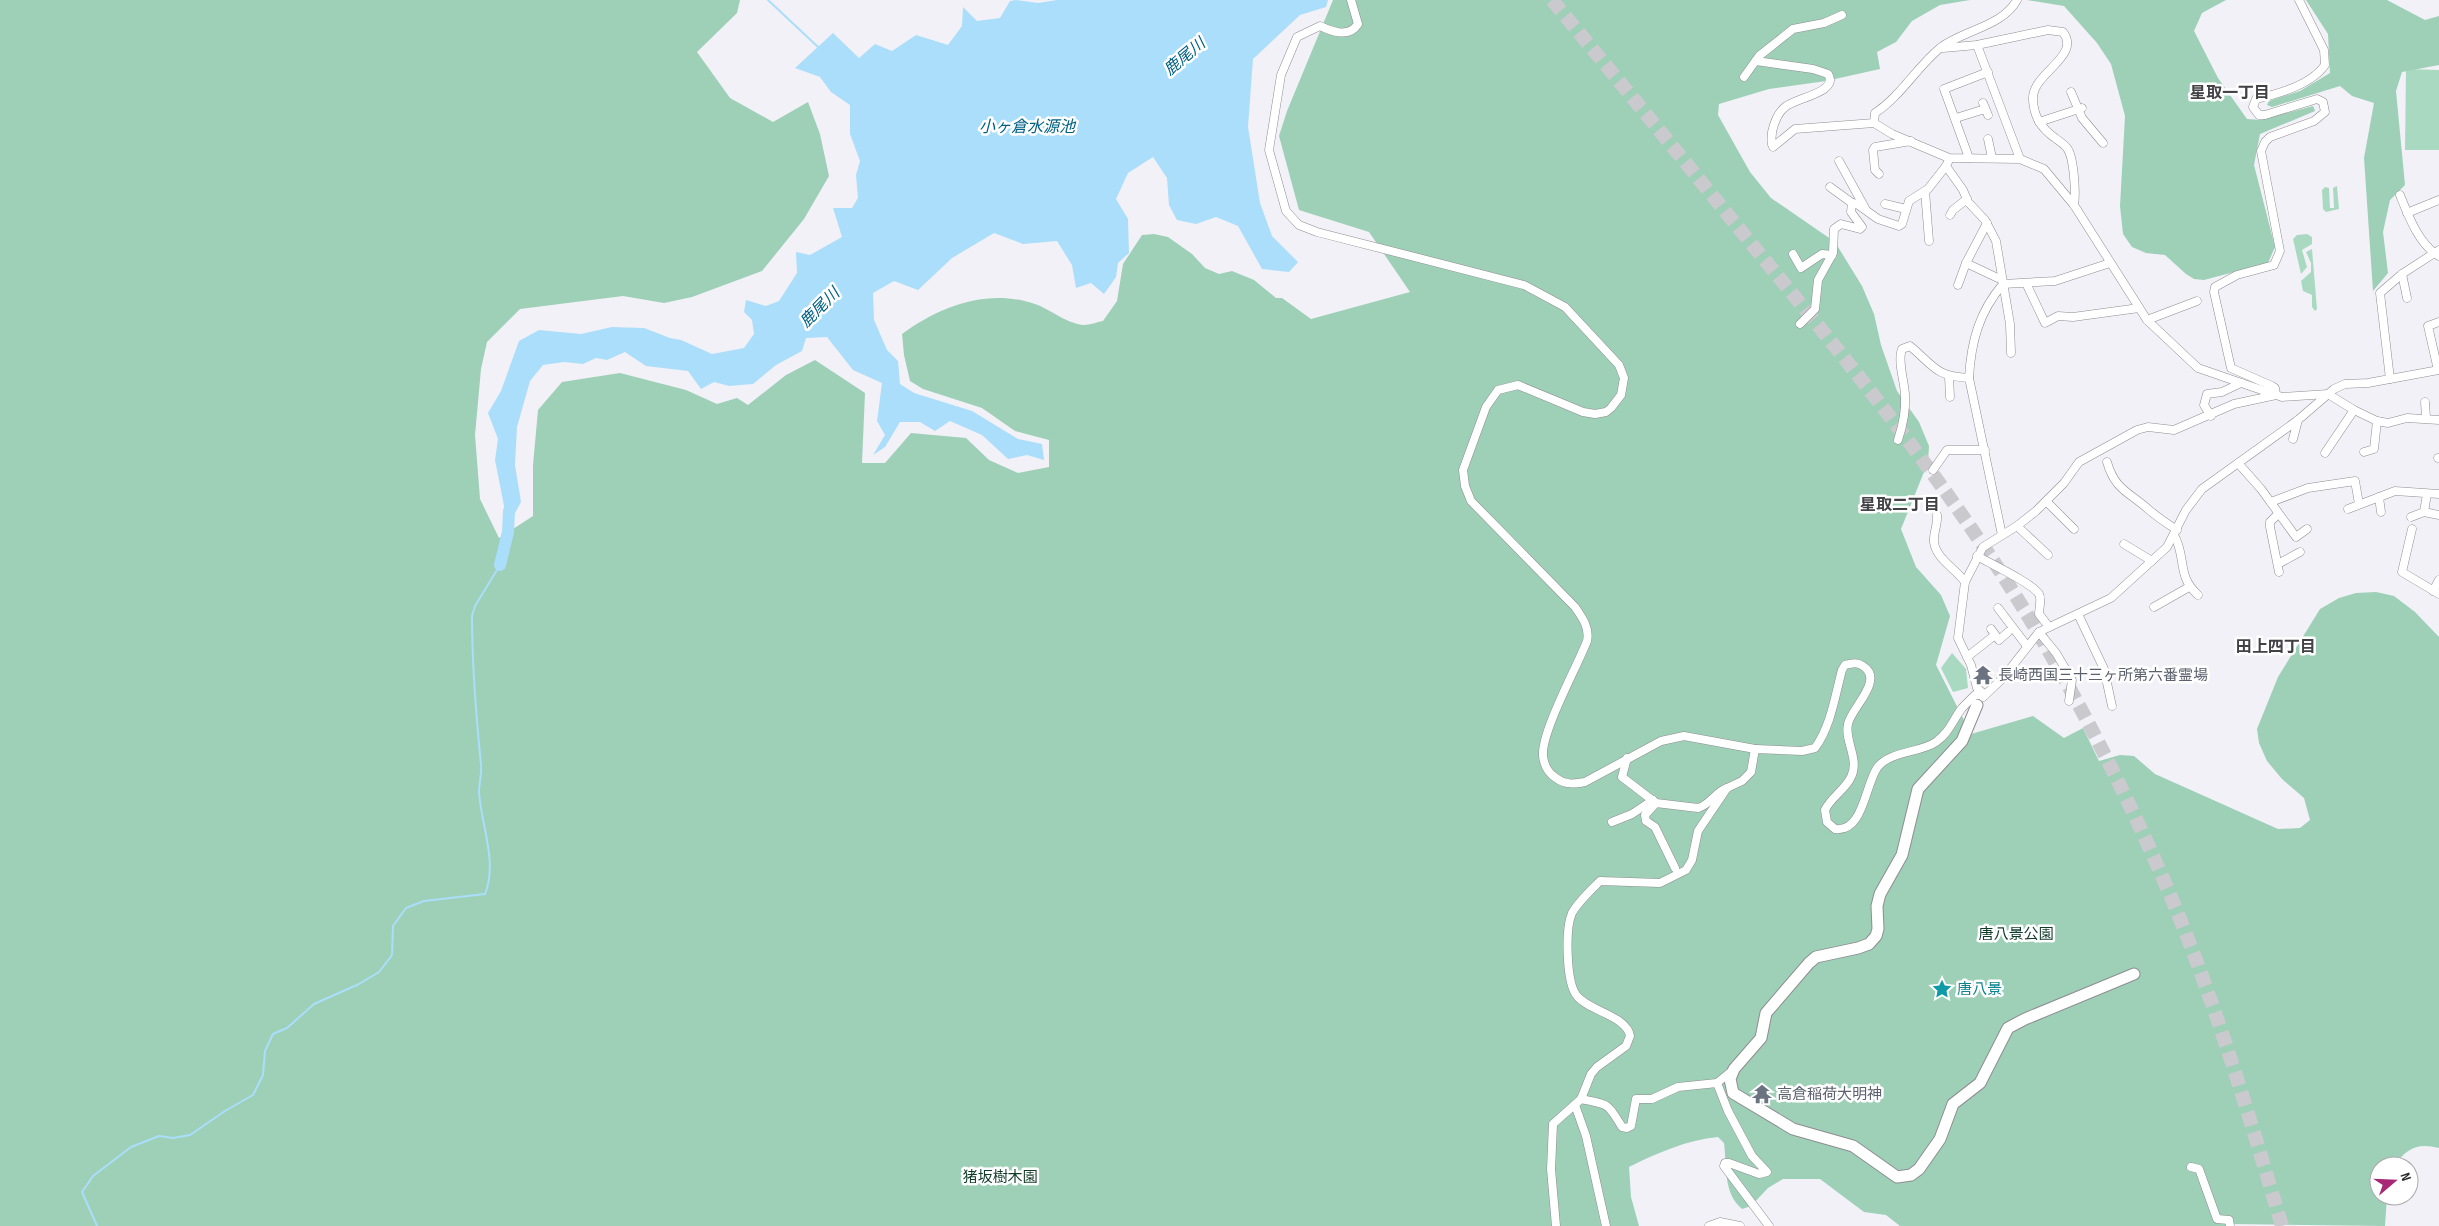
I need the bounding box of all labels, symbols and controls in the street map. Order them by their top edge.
water label: 鹿尾川 [1160,33,1211,80]
district label: 星取一丁目 [2190,84,2270,103]
water label: 小ヶ倉水源池 [979,118,1077,137]
water label: 鹿尾川 [796,283,845,332]
district label: 星取二丁目 [1860,496,1940,515]
district label: 田上四丁目 [2236,638,2316,657]
temple icon: 長崎西国三十三ヶ所第六番霊場 [1972,664,1994,686]
place label: 長崎西国三十三ヶ所第六番霊場 [1998,666,2208,685]
park label: 唐八景公園 [1978,925,2054,944]
place icon: 唐八景 [1931,978,1953,1000]
place label: 唐八景 [1957,980,2002,999]
temple icon: 高倉稲荷大明神 [1751,1083,1773,1105]
place label: 高倉稲荷大明神 [1777,1085,1882,1104]
north arrow [2369,1156,2419,1206]
park label: 猪坂樹木園 [962,1168,1038,1187]
text: N [2397,1171,2415,1183]

